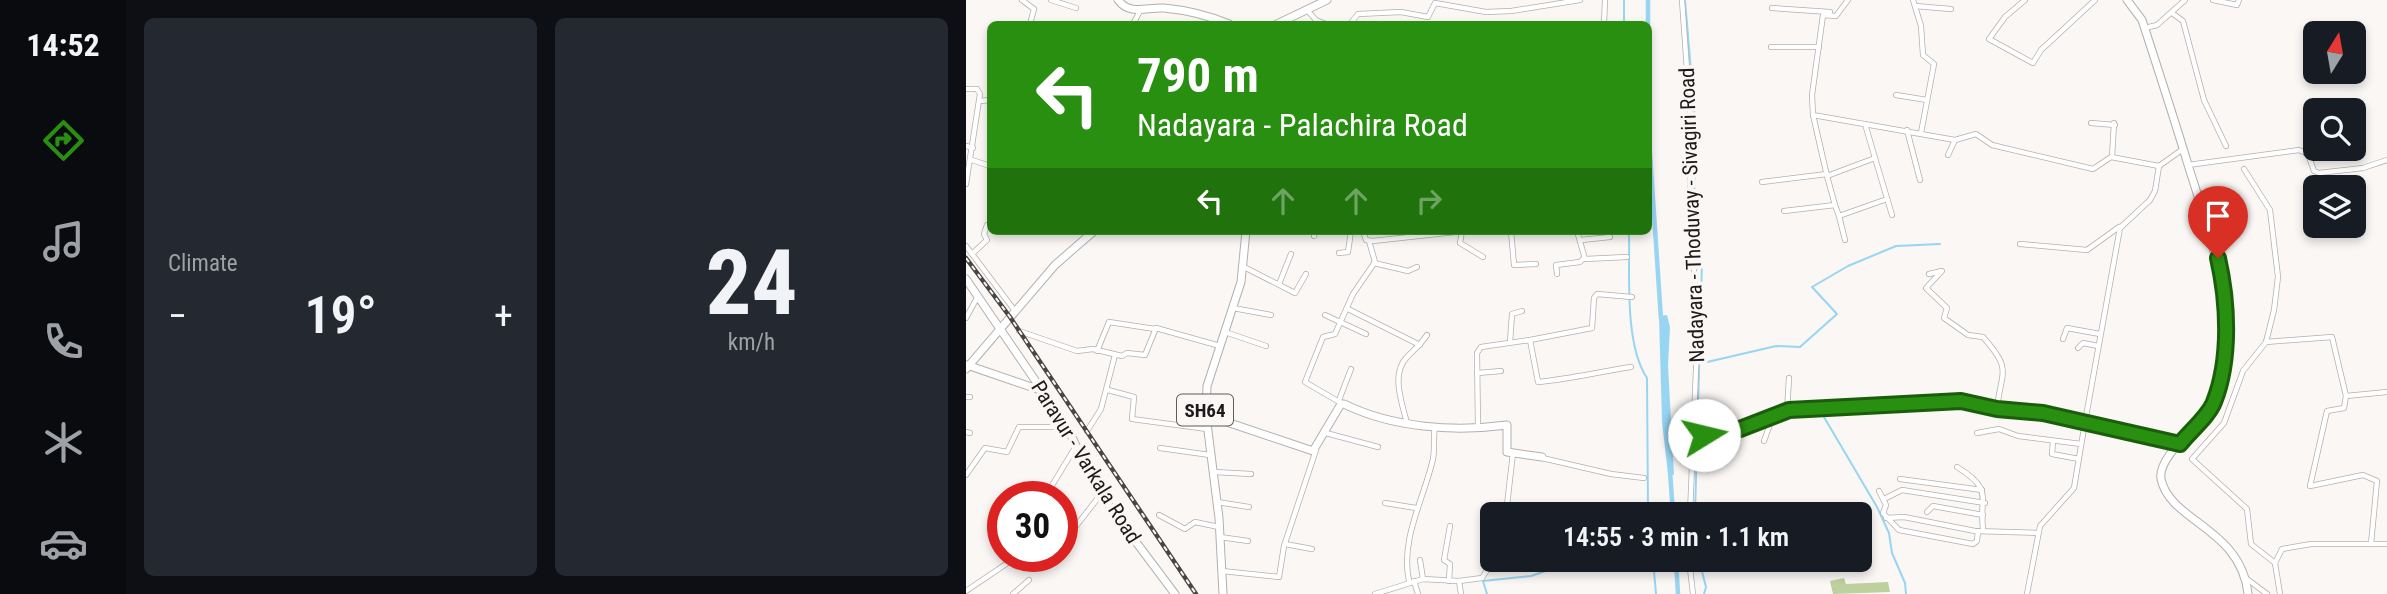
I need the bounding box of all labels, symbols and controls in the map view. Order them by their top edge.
north arrow [2303,21,2366,84]
map controls [2303,21,2366,238]
text: 14:52 [26,26,100,64]
text: 790 m [1137,47,1259,104]
icon: left [1022,49,1113,140]
street label: Nadayara - Thoduvay - Sivagiri Road [1675,67,1709,363]
button: search [2303,98,2366,161]
text: Nadayara - Palachira Road [1137,106,1468,144]
icon: directions [39,116,88,165]
button: layers [2303,175,2366,238]
icon: left [1191,182,1229,220]
icon: ahead [1264,182,1302,220]
icon: ahead [1337,182,1375,220]
icon: right [1410,182,1448,220]
pin [2188,186,2248,258]
icon: arrive [2199,197,2237,235]
icon: music [39,217,88,266]
text: 24 [706,230,797,336]
text: Climate [168,250,238,277]
text: 19° [304,285,377,346]
text: − [168,294,187,338]
text: + [494,294,513,338]
icon: phone [39,317,88,366]
text: km/h [728,329,775,356]
street label: Paravur - Varkala Road [1026,376,1146,548]
road number: SH64 [1177,394,1233,426]
position arrow [1667,398,1741,472]
icon: climate [39,418,88,467]
speed limit sign: 30 [987,481,1078,572]
icon: car [39,519,88,568]
text: 14:55 · 3 min · 1.1 km [1563,522,1789,552]

